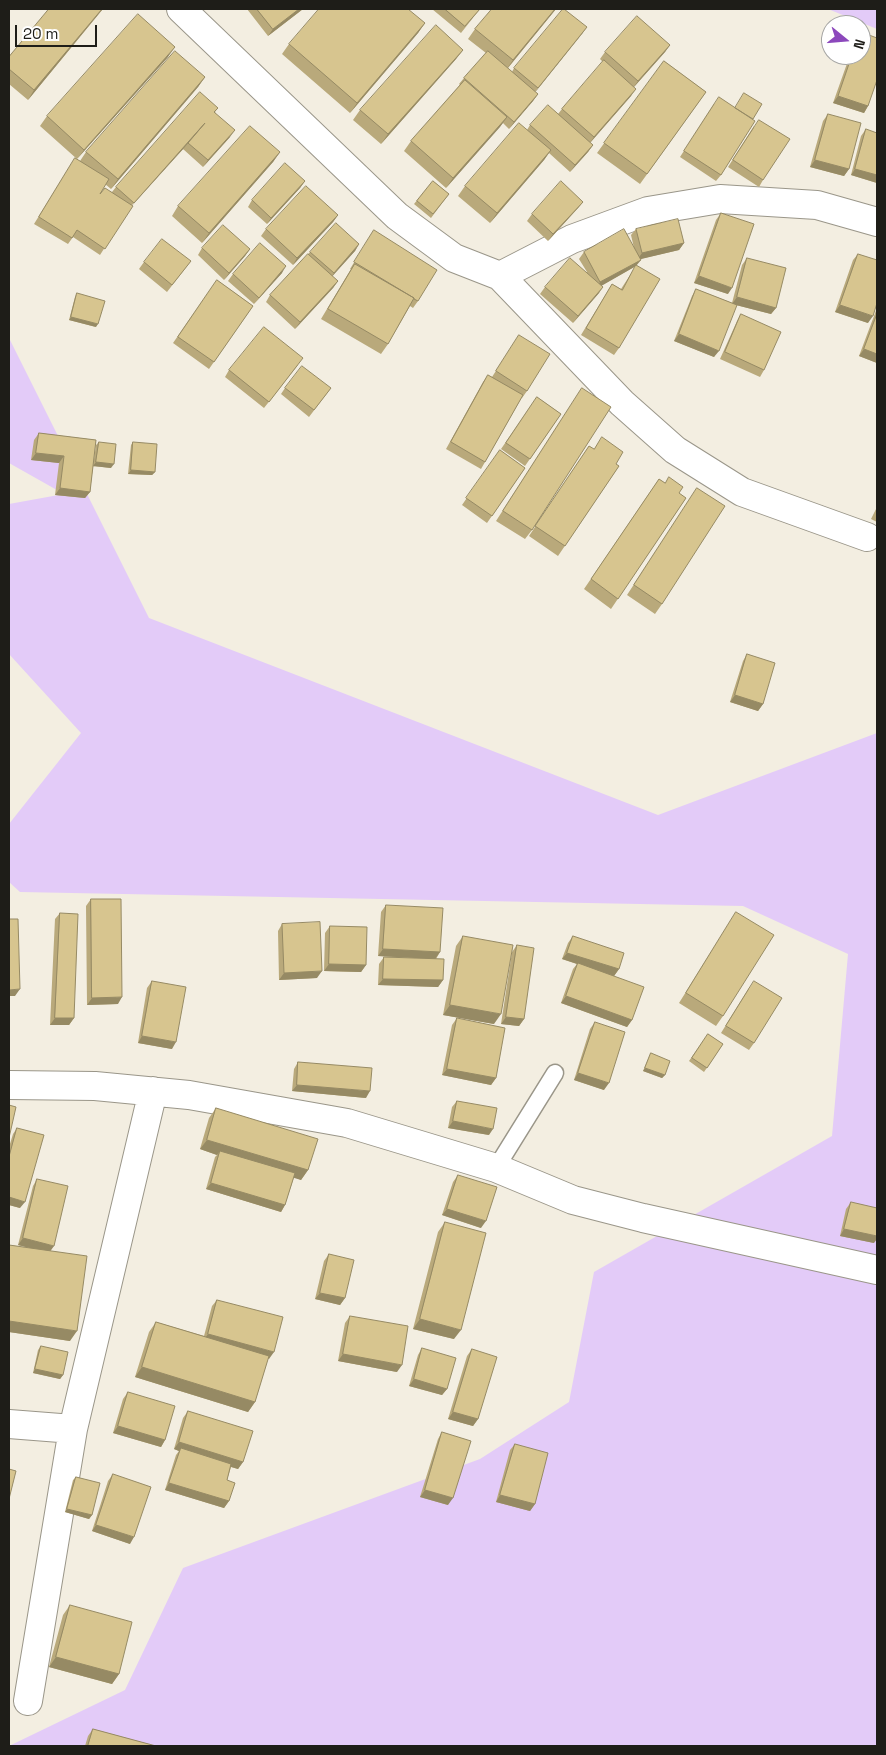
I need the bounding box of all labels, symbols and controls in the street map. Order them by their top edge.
scale bar [18,15,100,47]
north arrow [821,15,871,65]
text: 20 m [23,24,58,43]
text: N [849,37,869,51]

